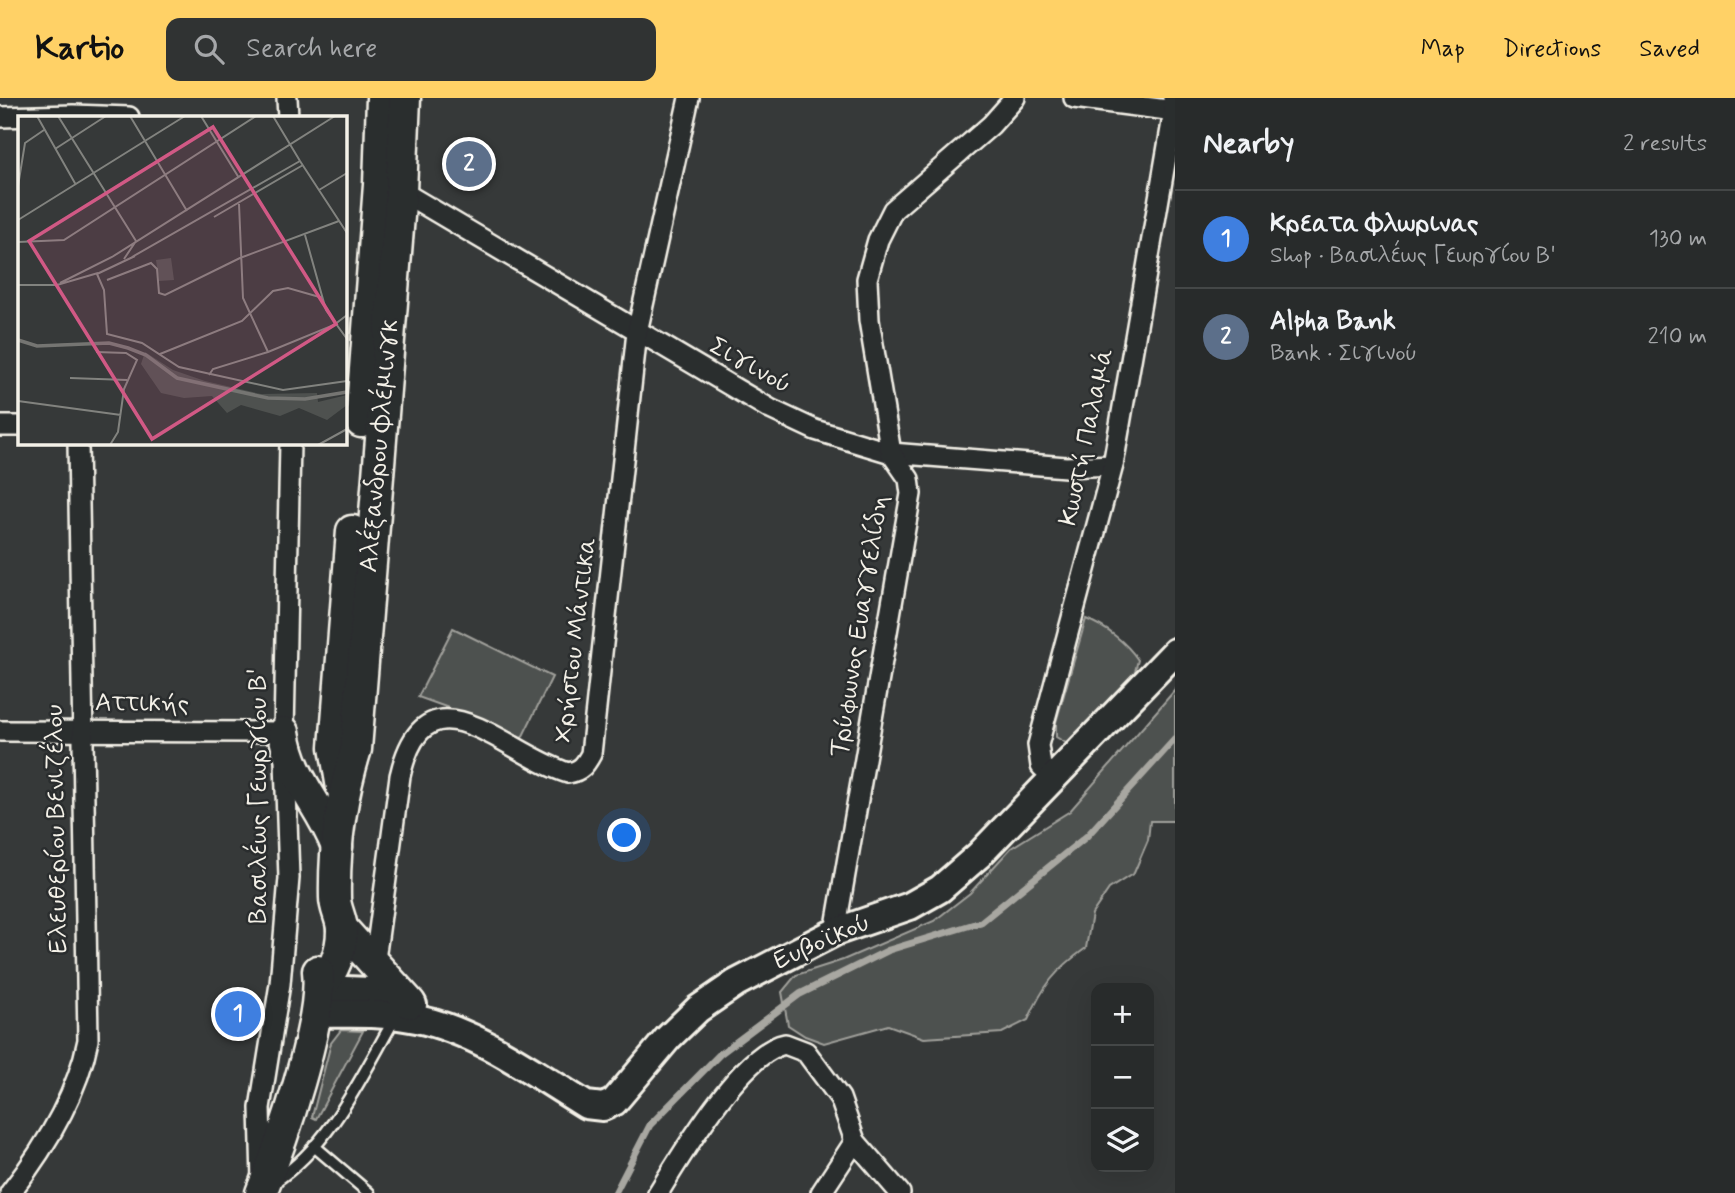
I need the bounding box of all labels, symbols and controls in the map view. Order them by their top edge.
search box [166,18,656,81]
text: Kartio [35,27,124,71]
icon: search [190,30,228,68]
text: Search here [246,32,377,66]
text: Map [1421,34,1465,65]
text: Directions [1503,34,1601,65]
text: Saved [1639,34,1700,65]
inset map [18,116,346,444]
text: Nearby [1203,124,1294,163]
text: 2 results [1623,129,1707,159]
pin: 2 [446,138,492,190]
text: Κρεατα Φλωρινας [1270,207,1479,241]
text: 1 [1221,224,1231,254]
text: 130 m [1649,224,1707,254]
text: Shop · Βασιλέως Γεωργίου Β' [1270,241,1556,271]
text: Alpha Bank [1270,305,1396,339]
street label: Αλέξανδρου Φλέμινγκ [352,318,408,574]
text: 2 [1220,322,1232,352]
text: 210 m [1647,322,1707,352]
street label: Σιγινού [703,330,797,402]
text: Bank · Σιγινού [1270,339,1417,369]
street label: Κωστή Παλαμά [1052,345,1122,529]
street label: Τρύφωνος Ευαγγελίδη [822,493,898,759]
street label: Χρήστου Μάντικα [547,535,605,745]
street label: Βασιλέως Γεωργίου Β' [242,668,276,924]
street label: Αττικής [95,686,189,722]
street label: Ελευθερίου Βενιζέλου [38,704,76,954]
your location [607,818,641,852]
street label: Ευβοϊκού [768,906,876,978]
map controls [1091,983,1154,1172]
button: + [1091,983,1154,1046]
pin: 1 [215,988,261,1040]
button: − [1091,1046,1154,1109]
button: layers [1091,1109,1154,1172]

